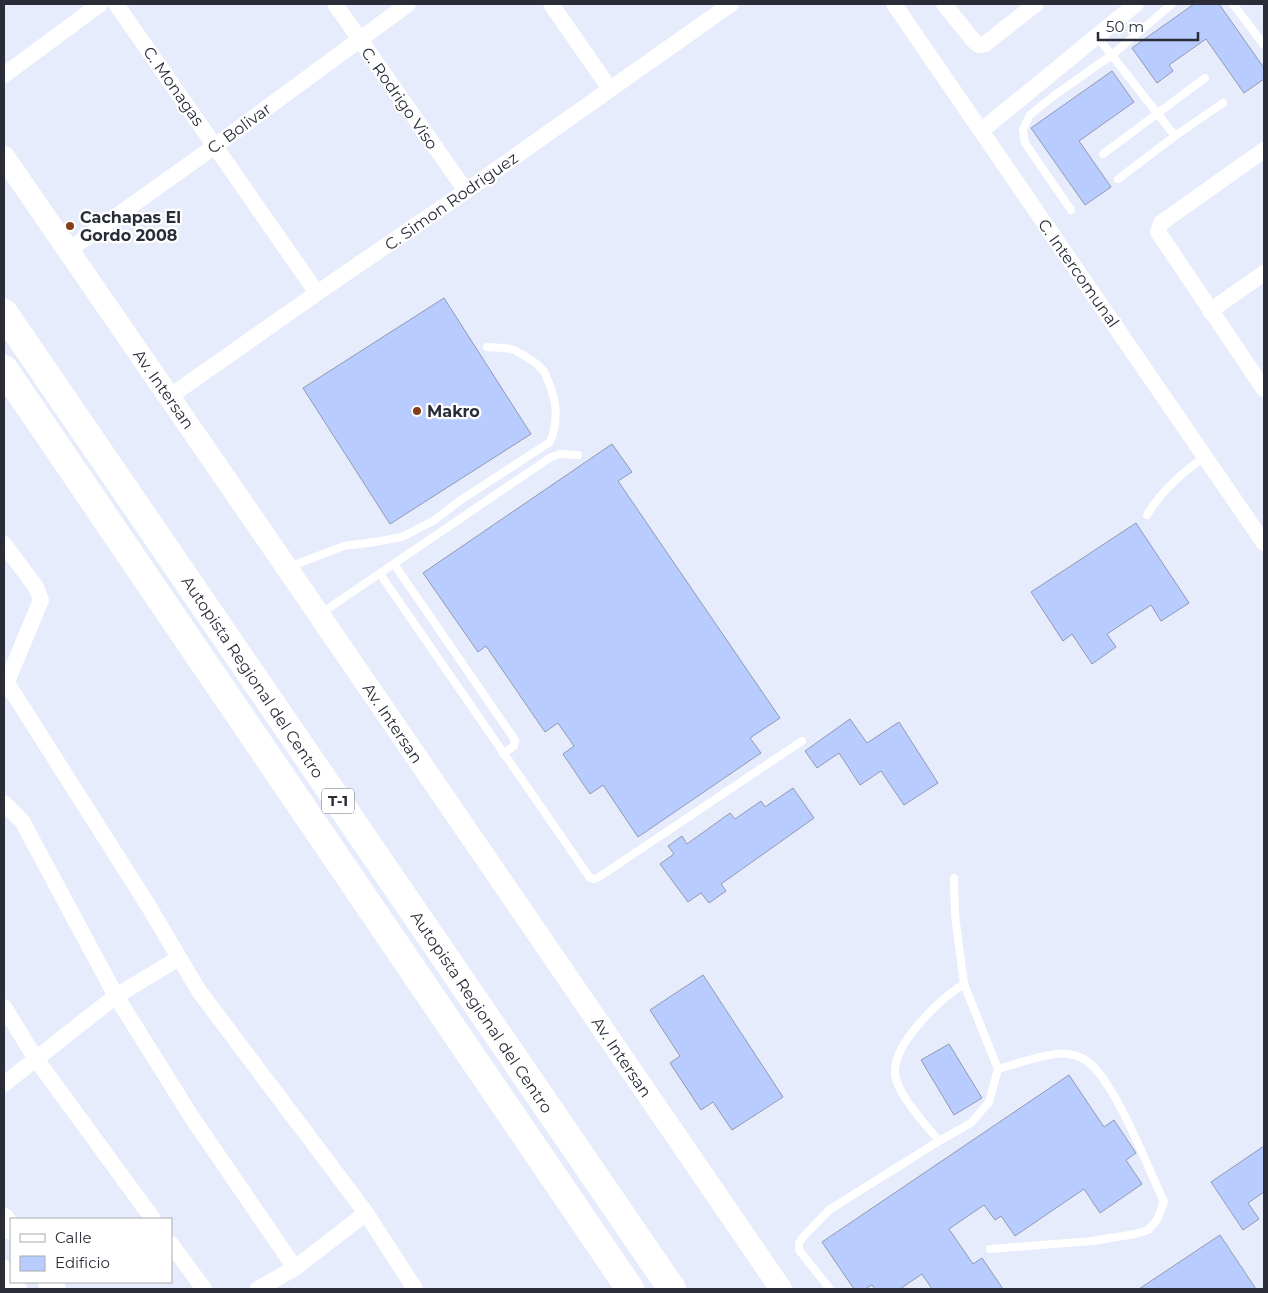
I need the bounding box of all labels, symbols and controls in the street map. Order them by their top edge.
scale bar [1098,10,1198,42]
text: 50 m [1106,17,1144,36]
street label: C. Monagas [139,43,208,130]
street label: C. Rodrigo Viso [357,44,442,153]
street label: C. Bolivar [204,99,275,158]
street label: C. Simon Rodriguez [381,148,521,254]
place label: Cachapas El Gordo 2008 [80,208,181,245]
street label: C. Intercomunal [1034,215,1123,331]
marker: Cachapas El Gordo 2008 [64,220,76,232]
street label: Av. Intersan [129,346,198,433]
place label: Makro [427,402,480,421]
marker: Makro [411,405,423,417]
street label: Autopista Regional del Centro [178,573,327,782]
street label: Av. Intersan [359,680,426,767]
road number: T-1 [322,788,354,814]
street label: Autopista Regional del Centro [407,908,556,1117]
street label: Av. Intersan [588,1014,655,1101]
legend [10,1218,172,1283]
text: Calle [55,1228,92,1247]
text: Edificio [55,1253,110,1272]

